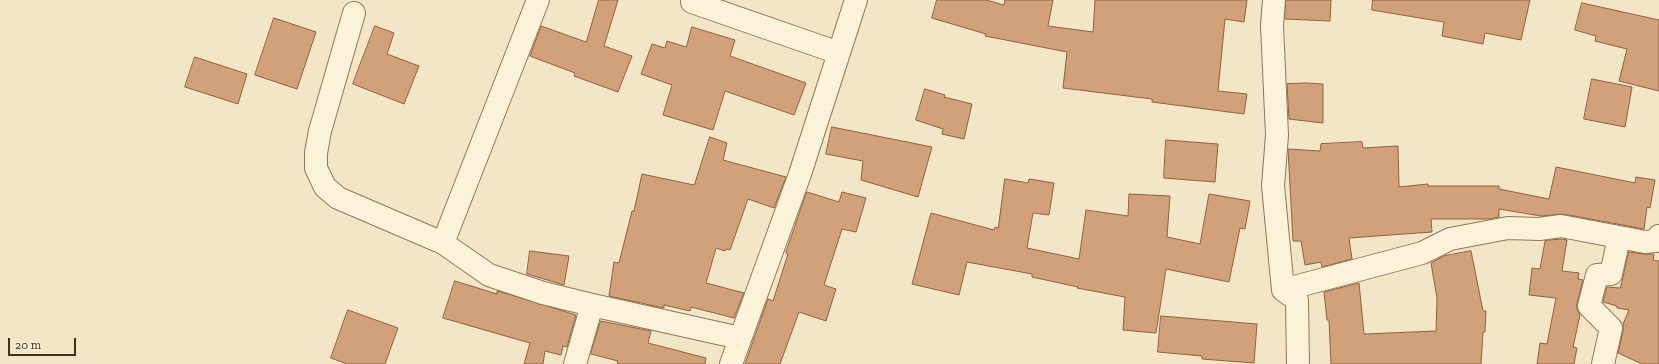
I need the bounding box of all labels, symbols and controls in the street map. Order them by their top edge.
scale bar [10,330,78,356]
text: 20 m [15,338,41,352]

